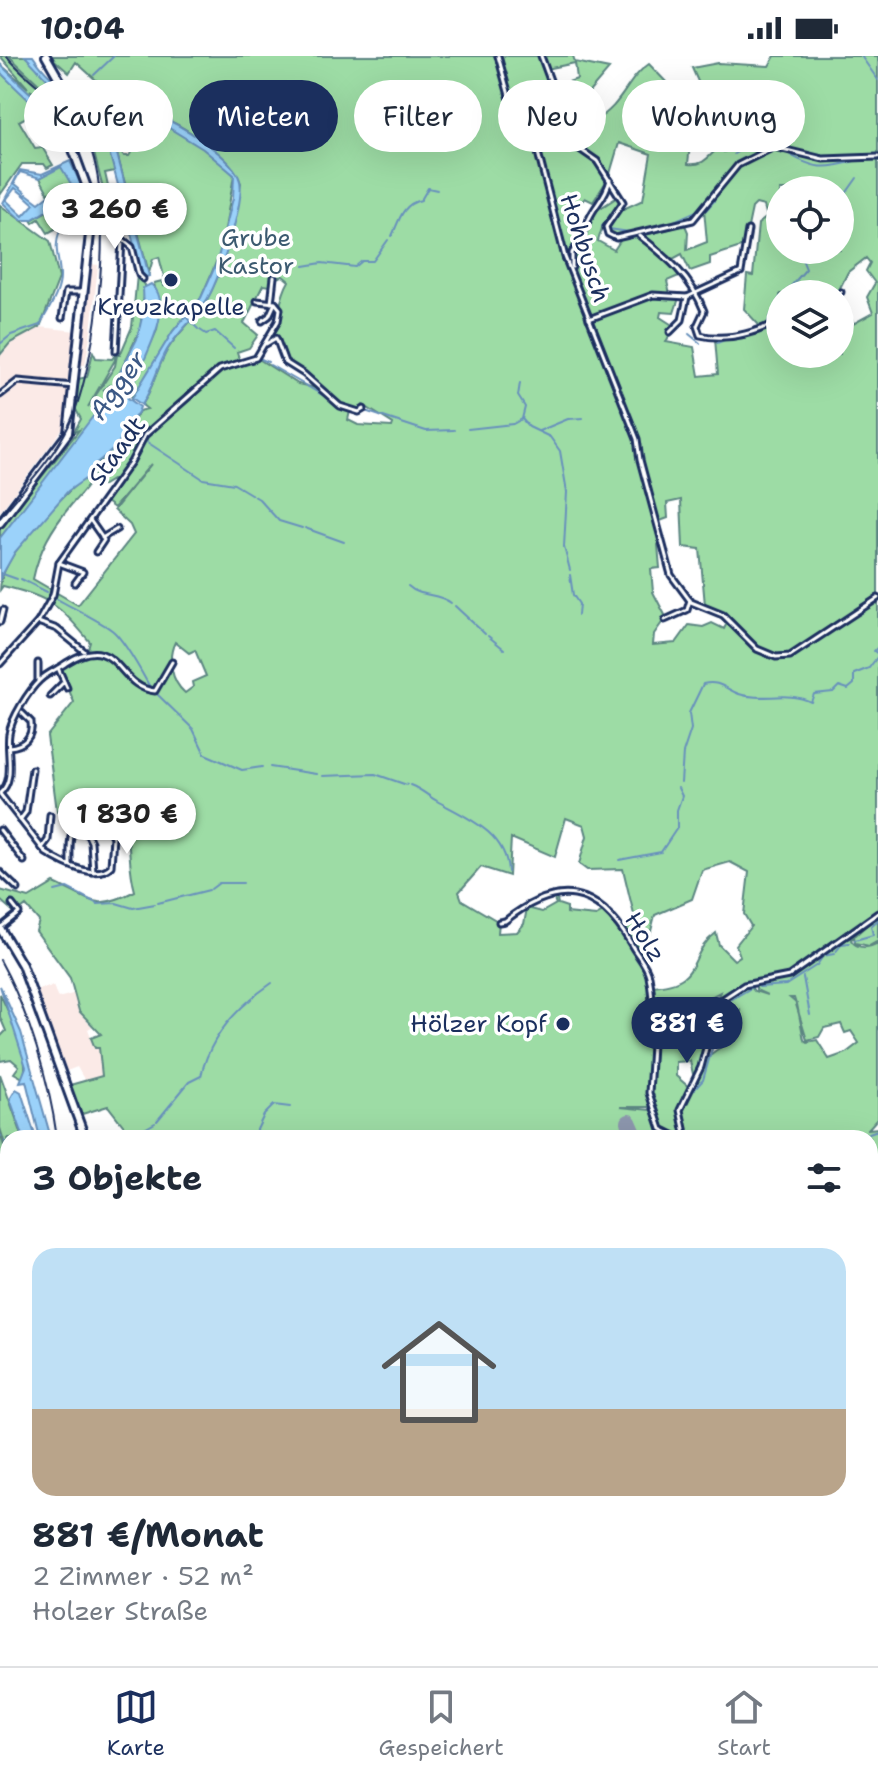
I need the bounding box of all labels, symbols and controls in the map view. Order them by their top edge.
text: 10:04 [40,8,124,49]
chip: Kaufen [24,80,173,152]
chip: Mieten [189,80,338,152]
chip: Filter [354,80,482,152]
chip: Neu [498,80,606,152]
chip: Wohnung [622,80,805,152]
map controls [766,176,854,368]
button: locate [766,176,854,264]
pin: 3 260 € [41,183,189,251]
street label: Hohbusch [552,190,618,306]
text: 3 260 € [61,191,169,226]
park label: Grube Kastor [218,222,294,282]
marker: Kreuzkapelle [162,271,180,289]
button: layers [766,280,854,368]
place label: Kreuzkapelle [97,291,245,323]
water label: Agger [80,343,154,427]
street label: Staadt [81,410,153,492]
pin: 1 830 € [53,788,201,856]
text: 1 830 € [76,796,178,831]
street label: Holz [617,906,673,968]
pin: 881 € [631,997,743,1065]
text: 881 € [650,1005,725,1040]
place label: Hölzer Kopf [410,1008,548,1040]
marker: Hölzer Kopf [554,1015,572,1033]
text: 3 Objekte [32,1155,203,1201]
icon: filters [802,1156,846,1200]
icon: home [367,1300,511,1444]
text: 881 €/Monat [32,1512,264,1558]
text: 2 Zimmer · 52 m² [32,1558,254,1593]
text: Holzer Straße [32,1593,208,1628]
tab: Karte [107,1685,165,1762]
tab: Gespeichert [379,1685,504,1762]
tab: Start [717,1685,771,1762]

